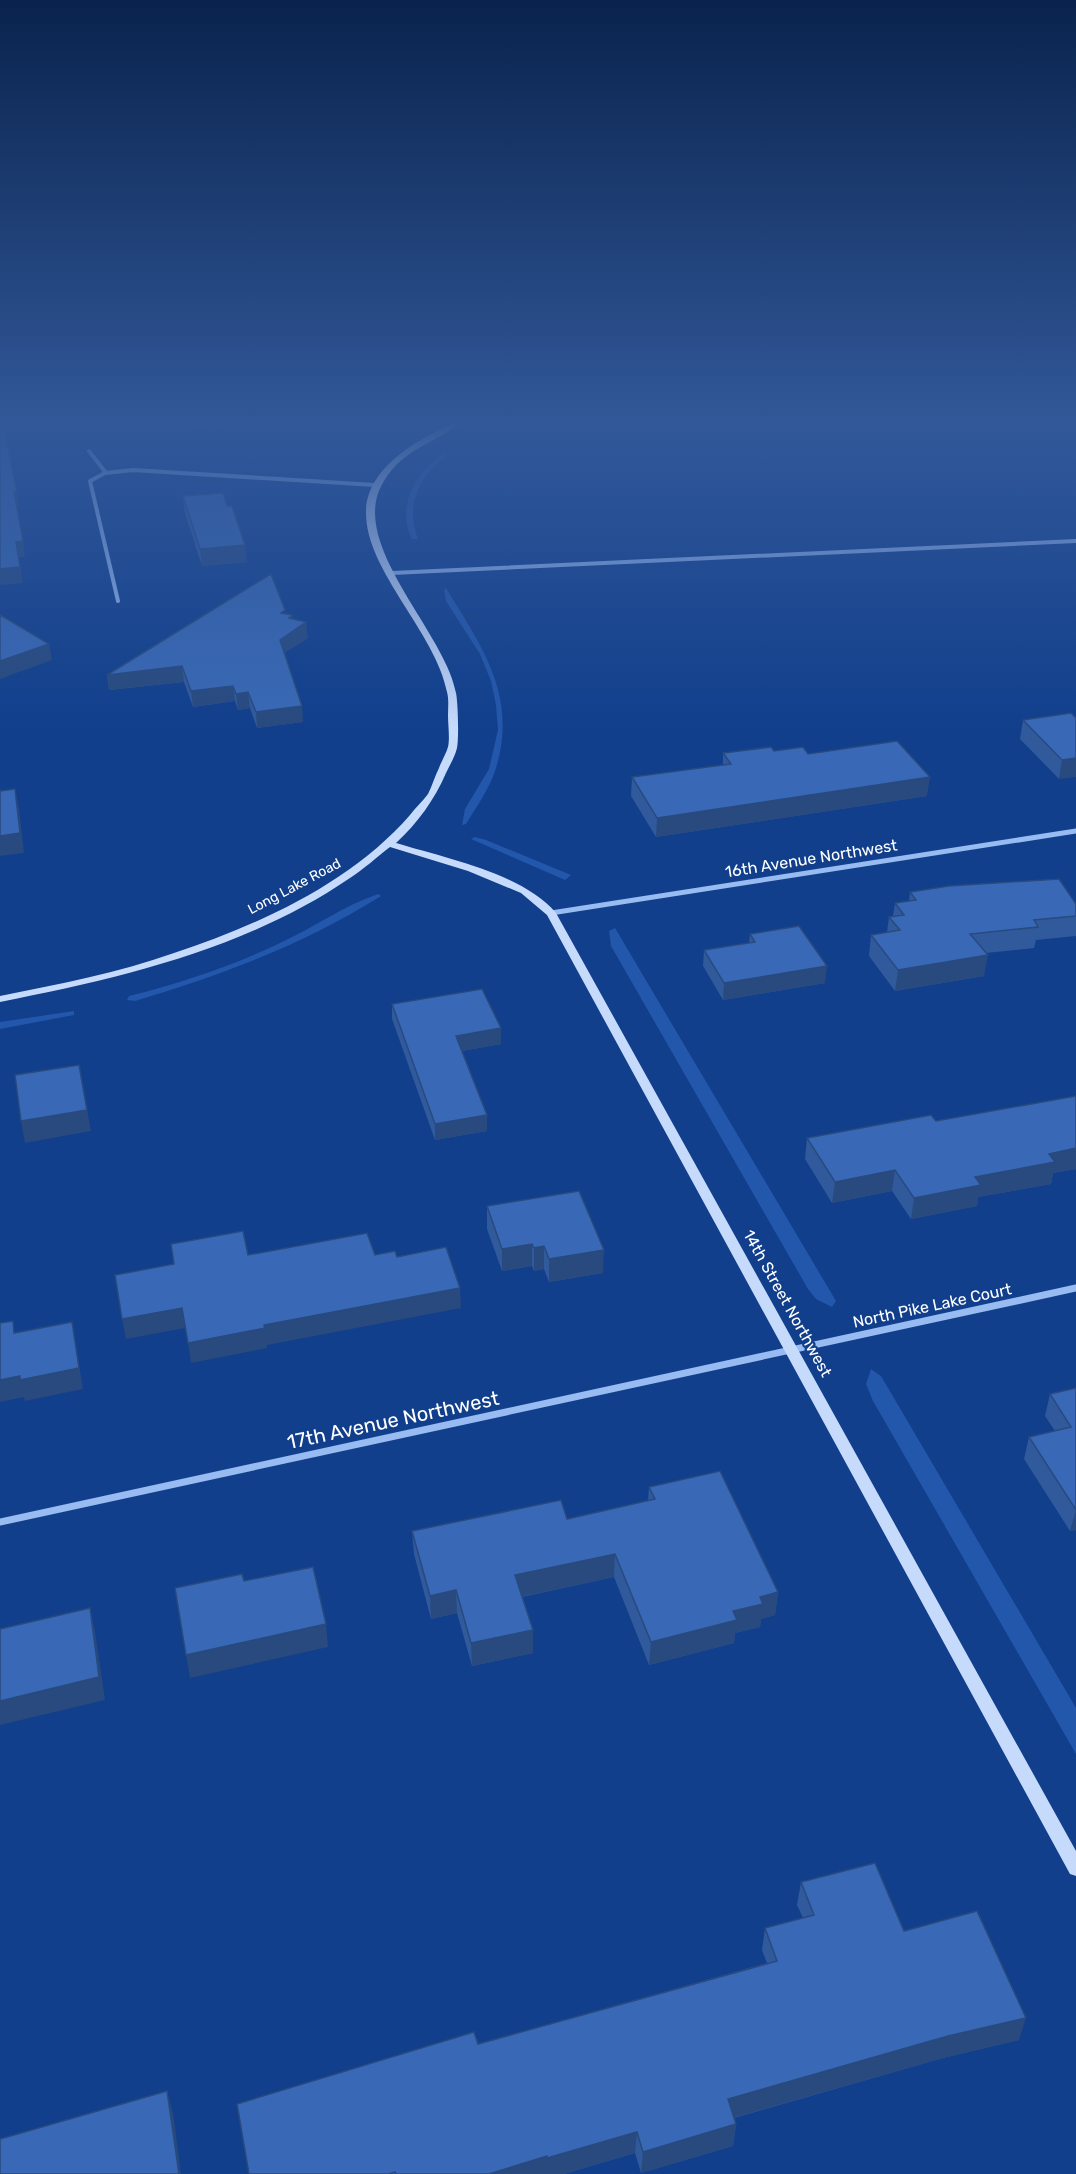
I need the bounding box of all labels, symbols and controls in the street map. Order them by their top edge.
street label: 16th Avenue Northwest [724,835,899,882]
street label: Long Lake Road [245,855,344,918]
street label: 14th Street Northwest [739,1226,836,1380]
street label: North Pike Lake Court [851,1279,1013,1332]
street label: 17th Avenue Northwest [285,1386,501,1454]

